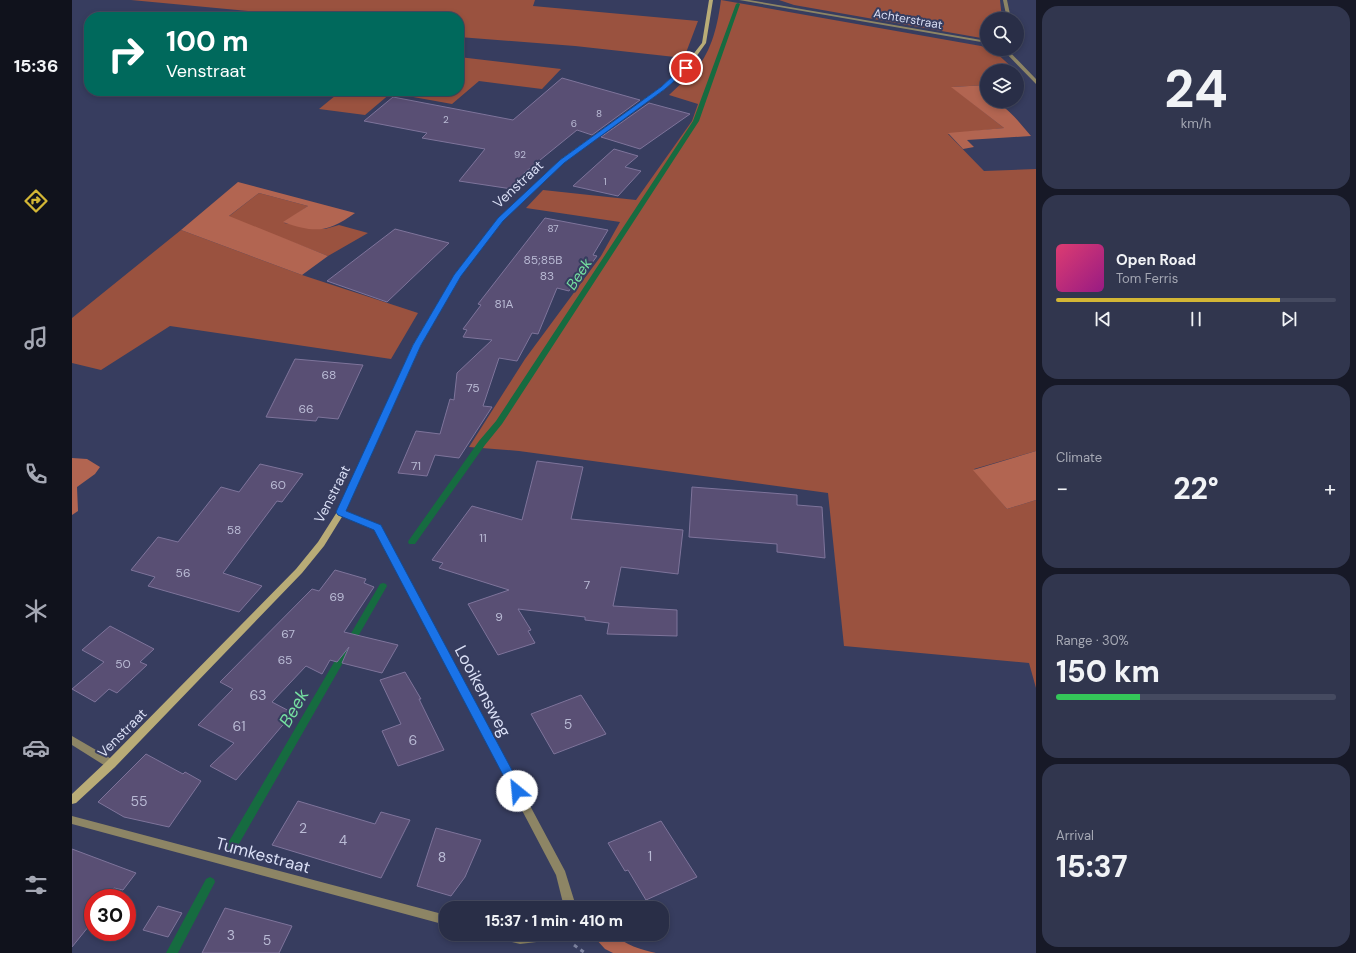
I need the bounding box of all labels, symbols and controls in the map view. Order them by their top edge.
street label: Achterstraat [872,5,944,33]
map controls [980,12,1024,108]
button: search [980,12,1024,56]
text: 100 m [166,23,249,60]
icon: right [100,28,152,80]
pin [669,51,703,85]
text: 15:36 [14,54,58,78]
text: 24 [1164,55,1228,123]
icon: arrive [675,57,697,79]
text: Venstraat [166,59,246,83]
button: layers [980,64,1024,108]
house number: 8 [596,107,602,120]
house number: 2 [443,113,449,126]
text: km/h [1181,115,1211,132]
house number: 6 [571,117,577,130]
house number: 92 [514,148,526,161]
street label: Venstraat [489,156,547,212]
house number: 1 [603,175,607,188]
icon: directions [22,187,50,215]
house number: 87 [547,222,559,235]
text: Open Road [1116,250,1196,270]
house number: 85;85B [523,252,563,268]
water label: Beek [561,254,597,294]
house number: 83 [540,268,554,284]
text: Tom Ferris [1116,270,1178,287]
house number: 81A [495,296,513,312]
icon: previous [1092,308,1114,330]
icon: pause [1185,308,1207,330]
icon: next [1278,308,1300,330]
icon: music [22,324,50,352]
house number: 68 [322,367,336,383]
house number: 75 [466,380,480,396]
house number: 66 [298,401,314,417]
text: Climate [1056,449,1102,466]
house number: 71 [411,458,421,474]
icon: phone [22,460,50,488]
street label: Venstraat [310,462,354,526]
text: 22° [1173,469,1219,508]
text: − [1056,474,1068,503]
text: + [1324,474,1336,503]
house number: 60 [270,477,286,493]
house number: 58 [227,522,241,538]
house number: 11 [479,530,487,546]
house number: 56 [176,565,190,581]
house number: 7 [584,577,590,593]
house number: 69 [330,589,344,605]
icon: climate [22,597,50,625]
house number: 9 [495,609,503,625]
house number: 67 [281,626,295,642]
text: Range · 30% [1056,632,1129,649]
street label: Looikensweg [450,642,516,741]
house number: 65 [278,652,292,668]
text: 150 km [1056,652,1160,691]
house number: 50 [115,656,131,672]
water label: Beek [273,684,315,732]
house number: 63 [249,686,267,704]
street label: Venstraat [94,705,150,761]
house number: 5 [564,715,572,733]
house number: 61 [232,717,246,735]
house number: 6 [409,731,417,749]
icon: car [22,734,50,762]
position arrow [496,770,538,812]
house number: 55 [130,792,148,810]
house number: 2 [299,819,307,837]
text: Arrival [1056,827,1094,844]
house number: 4 [339,831,348,849]
street label: Tumkestraat [213,832,313,878]
house number: 1 [648,847,652,865]
text: 15:37 [1056,847,1128,886]
house number: 8 [438,848,446,866]
icon: filters [22,871,50,899]
speed limit sign: 30 [84,889,136,941]
text: 15:37 · 1 min · 410 m [485,911,623,931]
house number: 3 [227,926,235,944]
house number: 5 [263,931,271,949]

